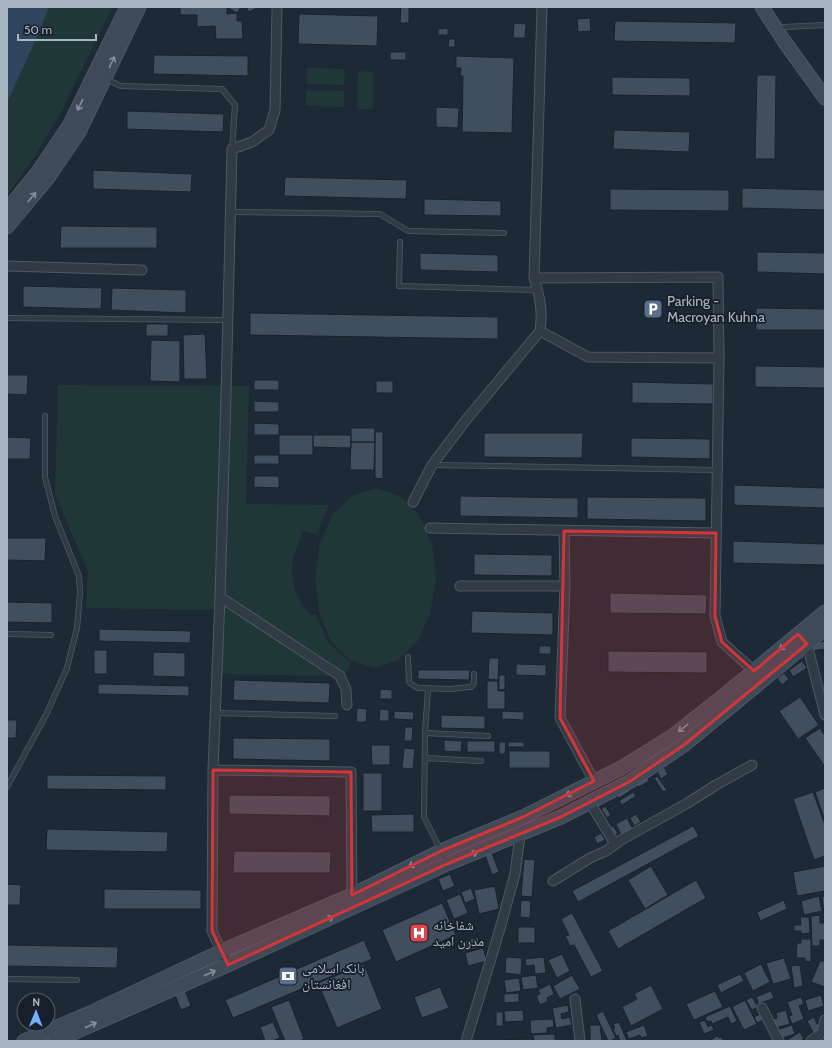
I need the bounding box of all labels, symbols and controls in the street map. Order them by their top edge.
scale bar [18,16,96,42]
text: 50 m [24,22,52,37]
one-way arrow [109,57,117,69]
one-way arrow [76,99,83,111]
one-way arrow [27,192,36,203]
place label: Parking - Macroyan Kuhna [667,292,765,326]
parking icon: Parking - Macroyan Kuhna [642,298,664,320]
one-way arrow [779,641,789,650]
one-way arrow [677,723,688,732]
one-way arrow [565,790,577,798]
one-way arrow [466,850,478,858]
one-way arrow [409,861,421,868]
one-way arrow [322,915,334,922]
place label: شفاخانه مدرن امید [433,916,484,950]
hospital icon: شفاخانه مدرن امید [408,922,430,944]
place label: بانک اسلامی افغانستان [302,959,364,993]
bank icon: بانک اسلامی افغانستان [277,965,299,987]
one-way arrow [203,969,215,976]
north arrow [16,992,56,1032]
text: N [32,995,40,1009]
one-way arrow [84,1021,96,1028]

